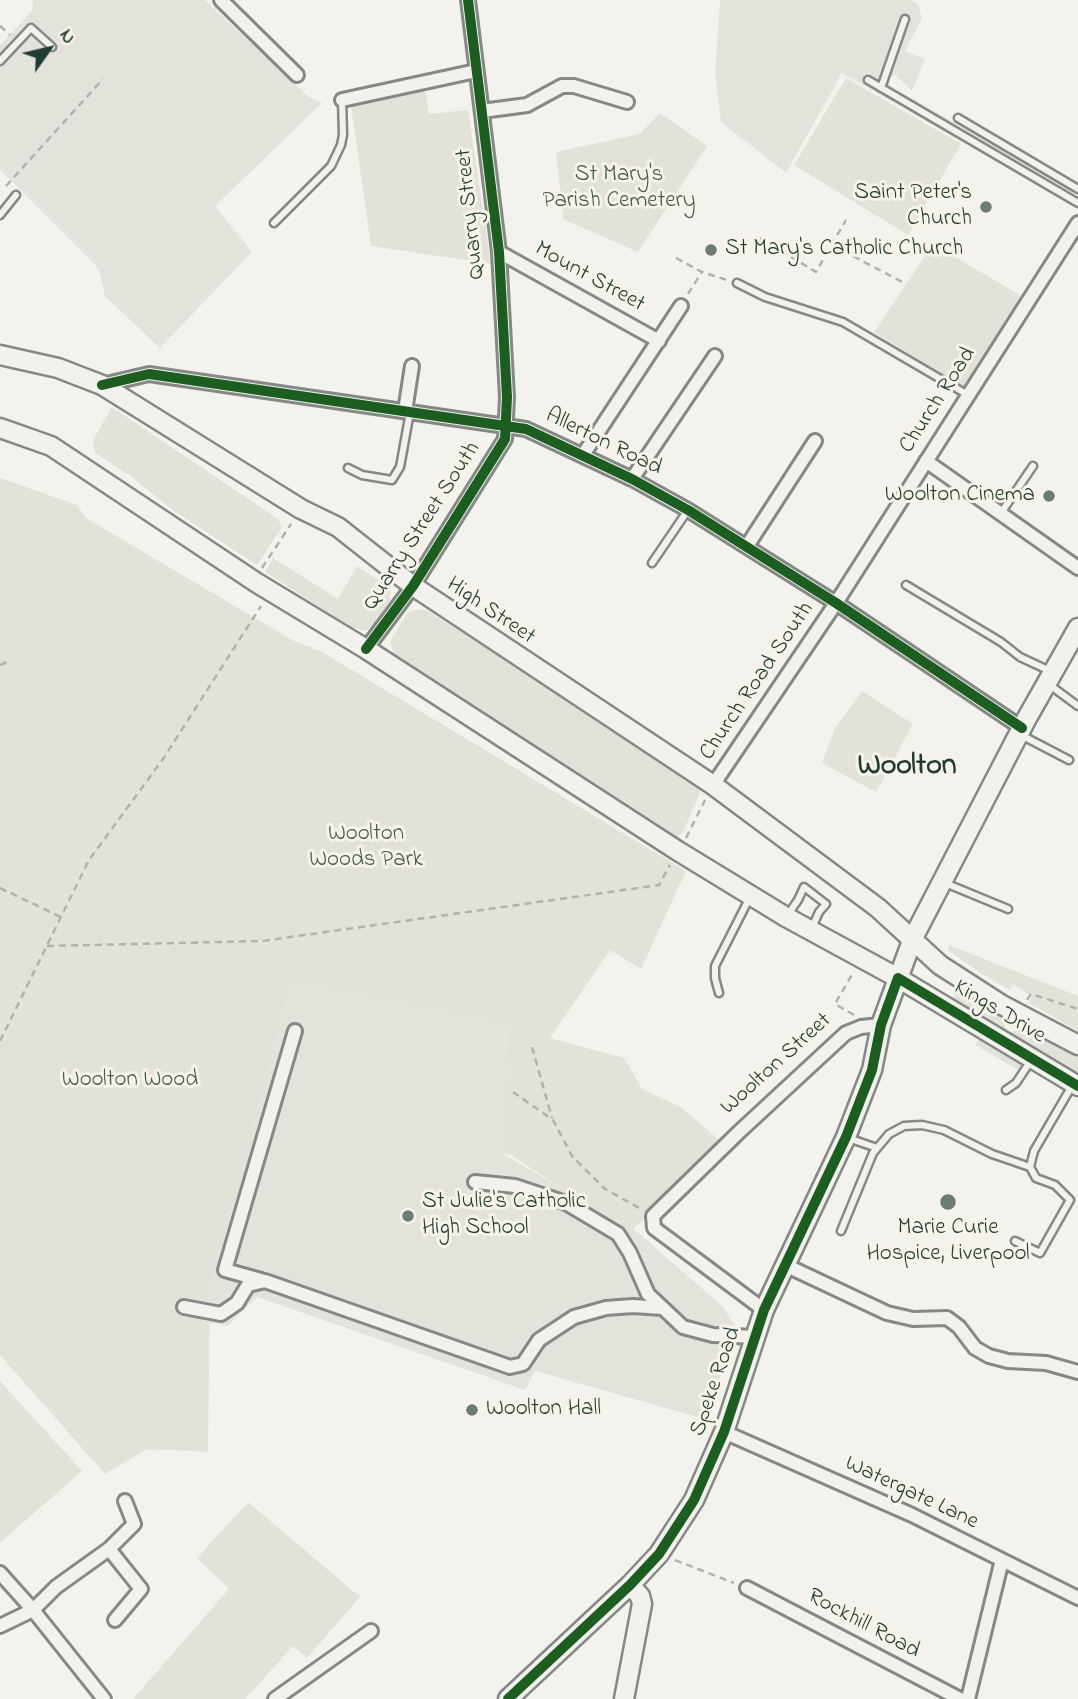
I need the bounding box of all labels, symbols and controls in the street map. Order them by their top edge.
north arrow [14,14,84,84]
text: N [52,24,82,50]
street label: Quarry Street [451,147,493,281]
park label: St Mary's Parish Cemetery [542,162,696,216]
place label: Saint Peter's Church [854,180,972,234]
marker: Saint Peter's Church [978,199,994,215]
street label: Mount Street [529,236,649,320]
place label: St Mary's Catholic Church [725,236,963,264]
marker: St Mary's Catholic Church [703,242,719,258]
street label: Church Road [895,343,983,459]
street label: Allerton Road [540,403,666,483]
street label: Quarry Street South [358,438,488,616]
place label: Woolton Cinema [885,482,1035,510]
marker: Woolton Cinema [1041,488,1057,504]
street label: High Street [440,572,540,652]
street label: Church Road South [695,598,821,766]
district label: Woolton [857,750,957,786]
park label: Woolton Woods Park [309,821,423,875]
street label: Kings Drive [948,975,1050,1051]
street label: Woolton Street [716,1008,838,1122]
park label: Woolton Wood [62,1067,198,1095]
place label: St Julie's Catholic High School [422,1189,586,1243]
marker: Marie Curie Hospice, Liverpool [938,1192,958,1212]
marker: St Julie's Catholic High School [400,1208,416,1224]
place label: Marie Curie Hospice, Liverpool [866,1215,1030,1269]
street label: Speke Road [685,1324,749,1440]
place label: Woolton Hall [486,1396,601,1424]
marker: Woolton Hall [464,1402,480,1418]
street label: Watergate Lane [840,1451,982,1537]
street label: Rockhill Road [802,1584,924,1666]

